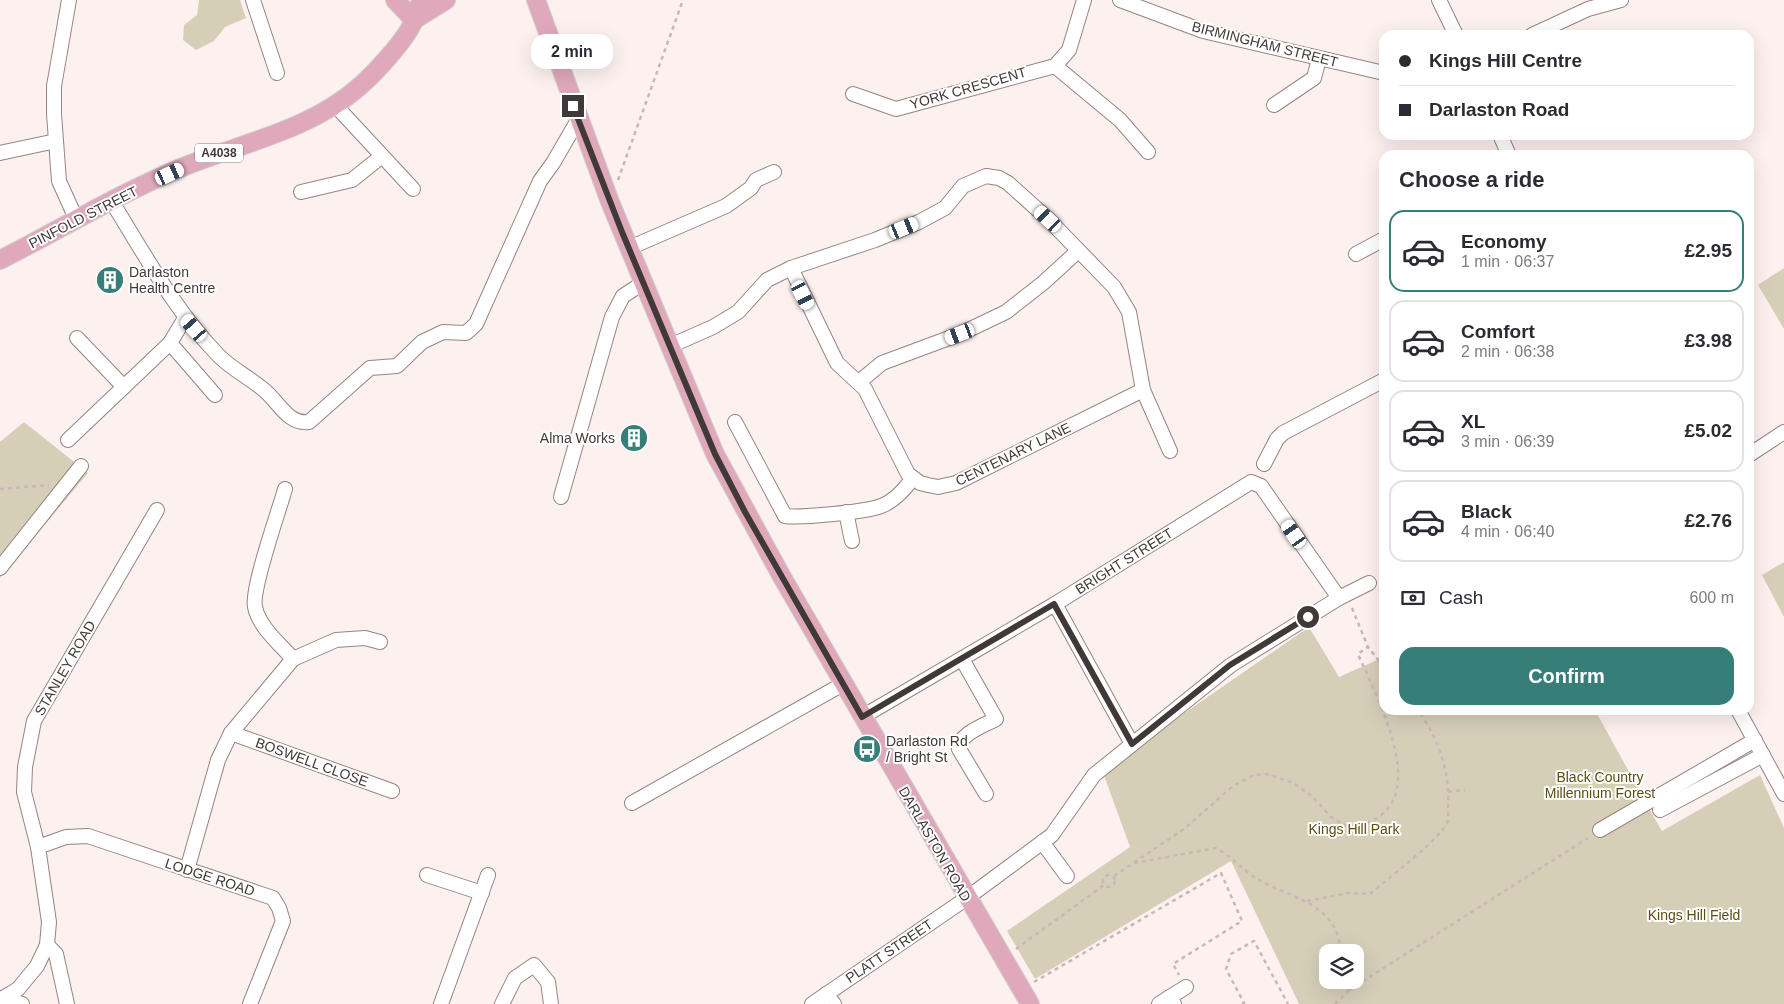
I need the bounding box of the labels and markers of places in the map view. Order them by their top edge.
place label: Darlaston Health Centre [129,264,216,296]
building icon: Darlaston Health Centre [95,265,125,295]
building icon: Alma Works [619,423,649,453]
place label: Alma Works [540,430,615,446]
place label: Darlaston Rd / Bright St [886,733,968,765]
bus stop icon: Darlaston Rd / Bright St [852,734,882,764]

